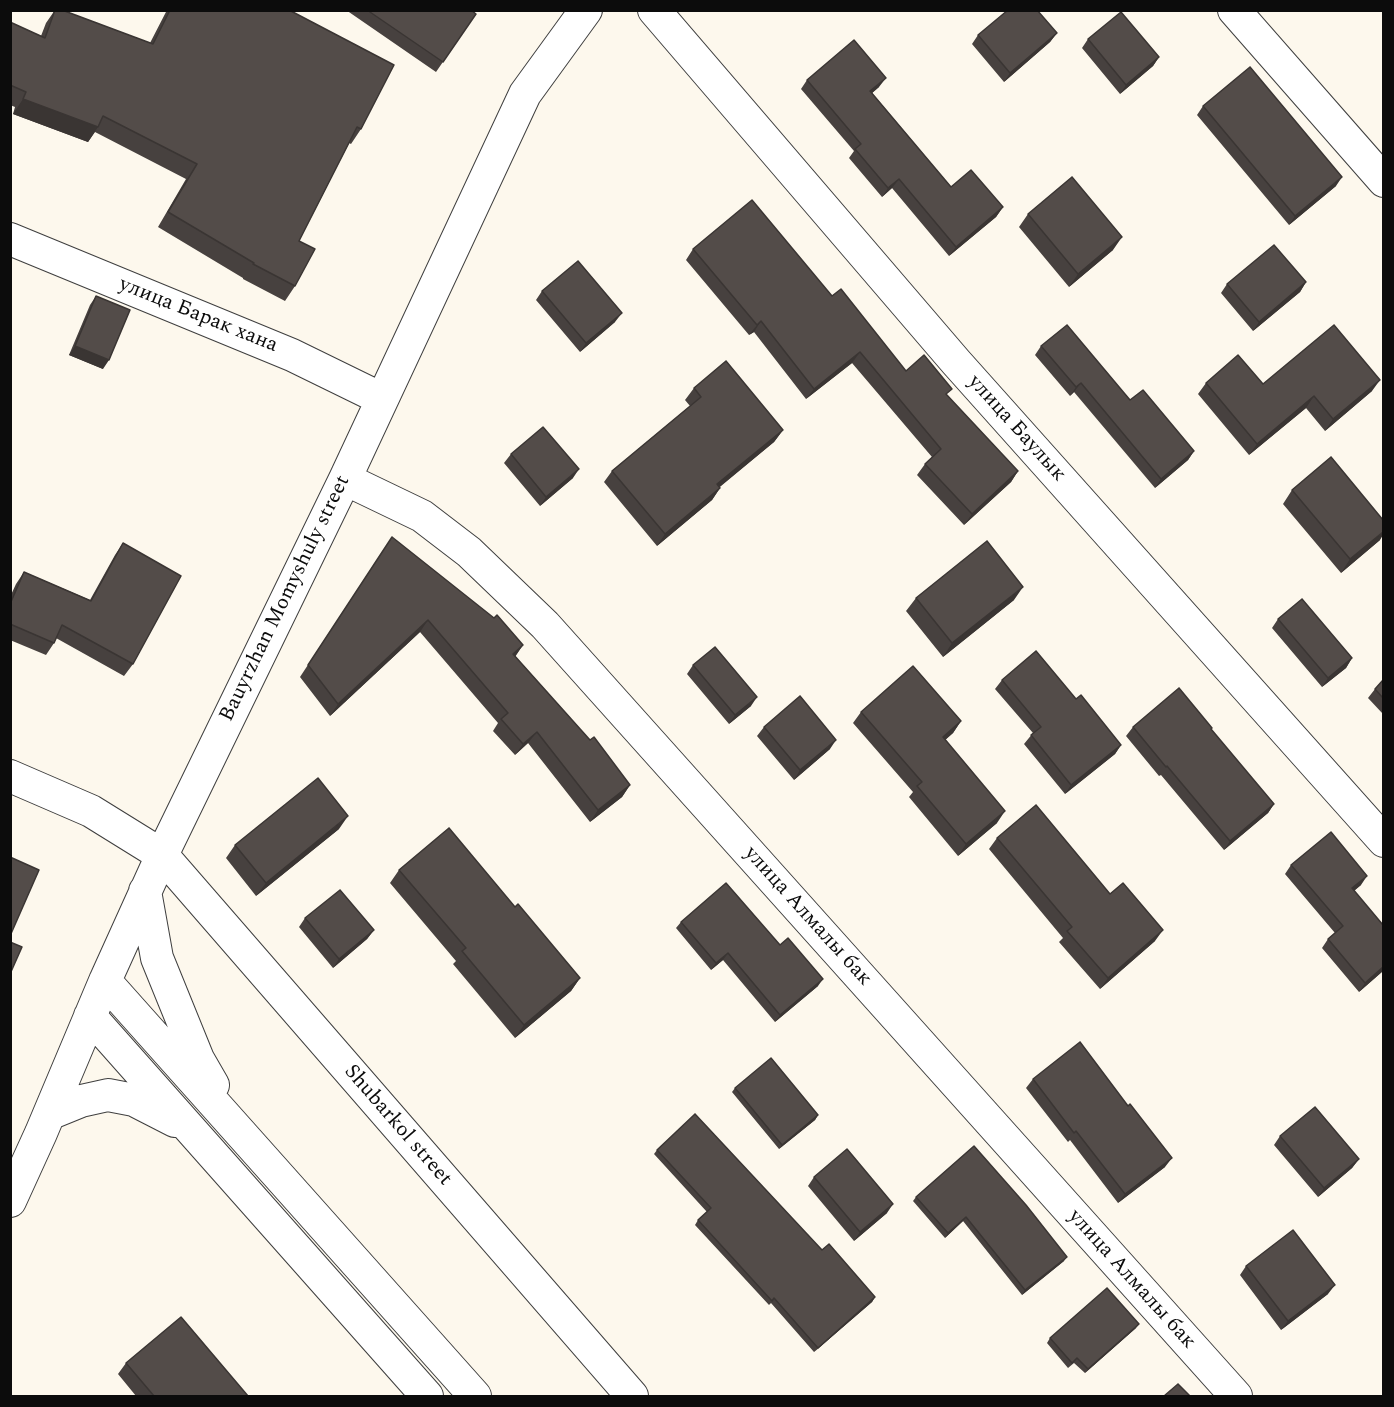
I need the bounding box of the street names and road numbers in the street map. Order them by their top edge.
street label: улица Барак хана [115,273,281,359]
street label: улица Баулык [962,370,1070,488]
street label: Bauyrzhan Momyshuly street [215,472,357,726]
street label: улица Алмалы бак [738,842,876,992]
street label: Shubarkol street [338,1060,456,1192]
street label: улица Алмалы бак [1062,1205,1200,1355]

